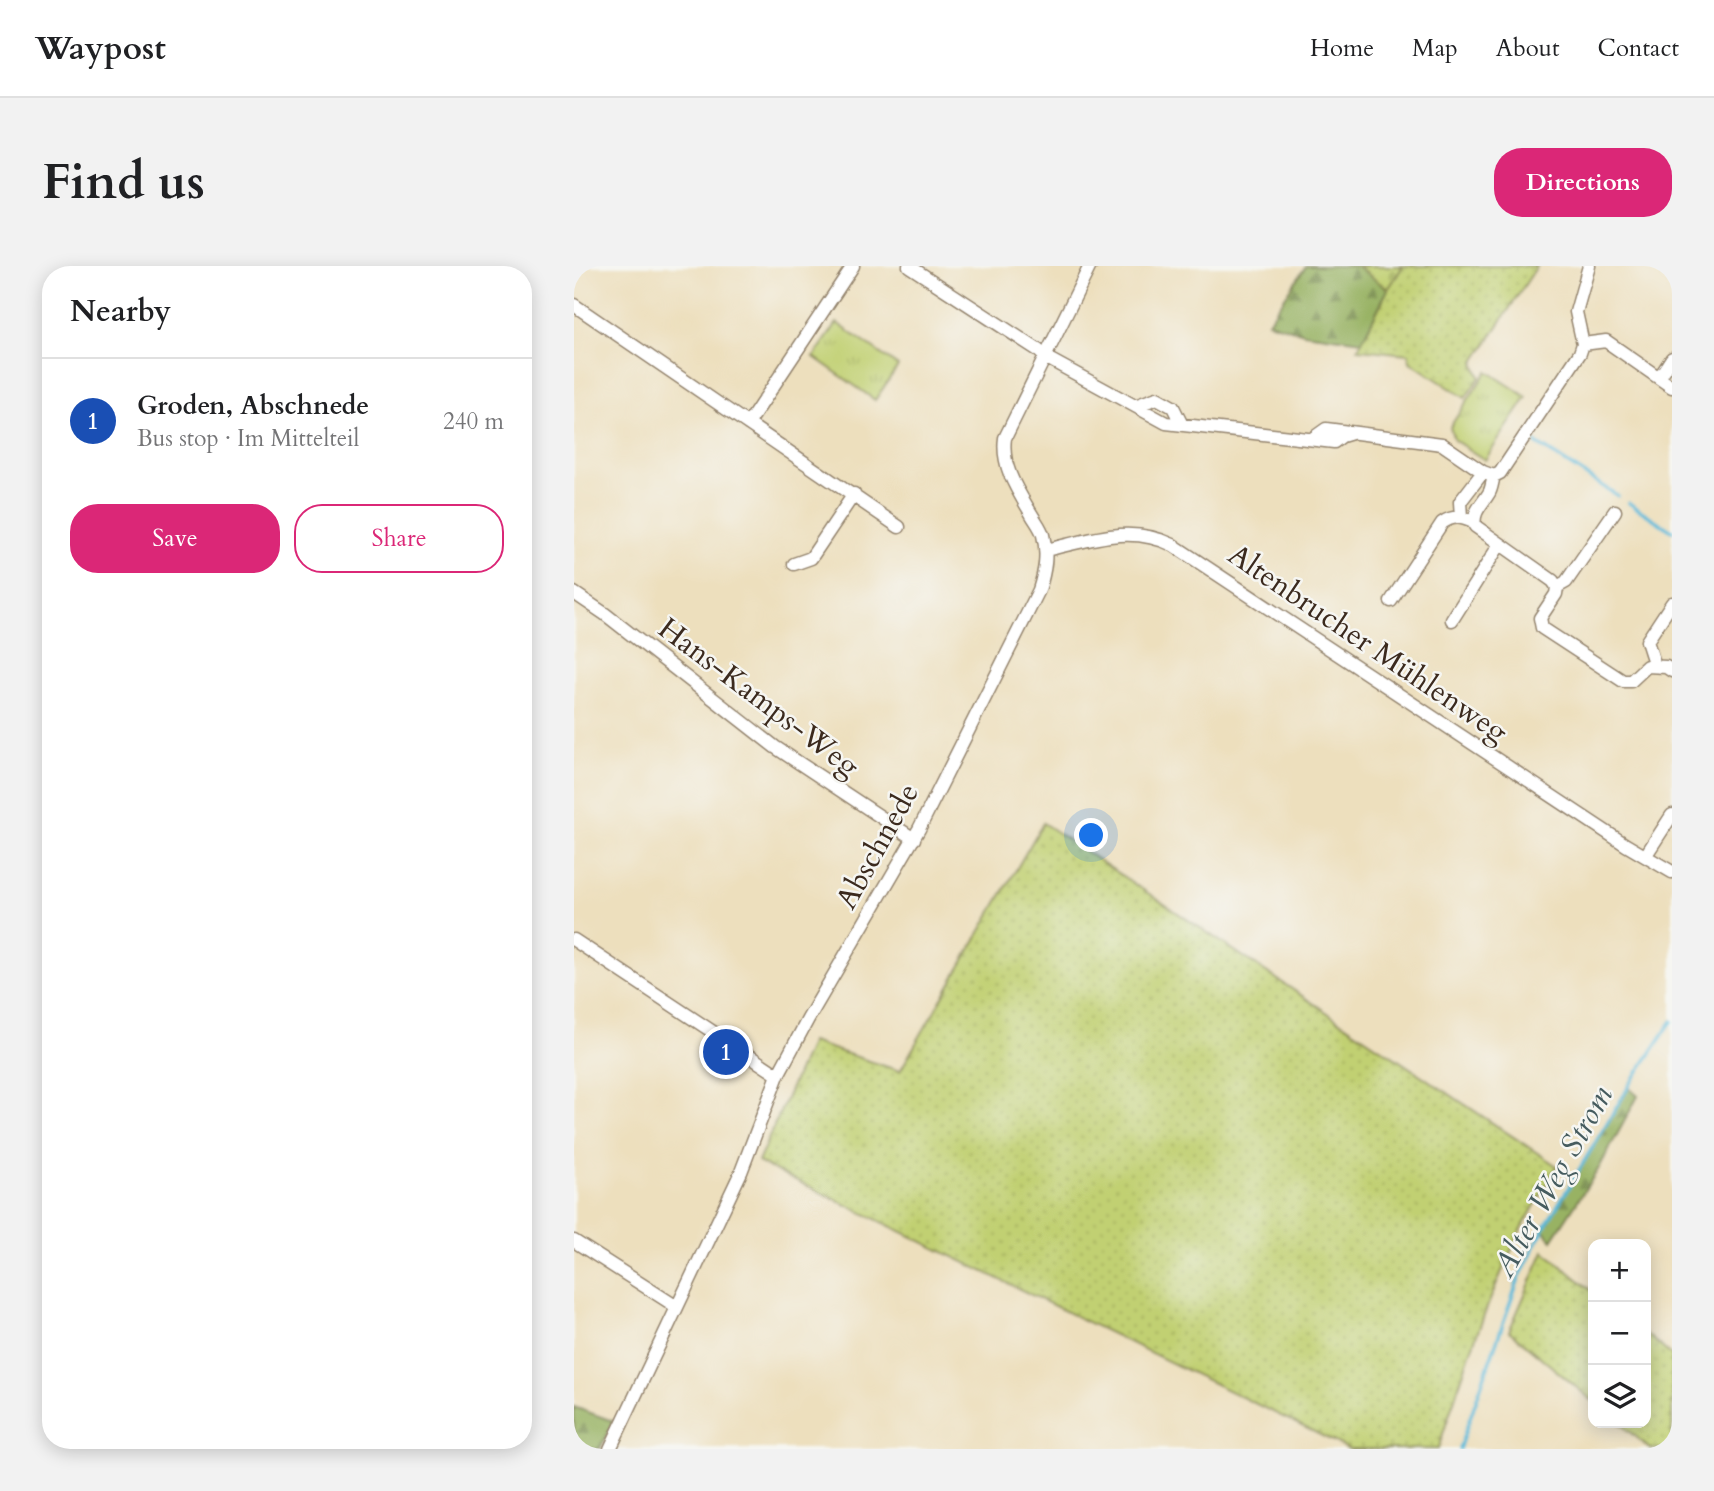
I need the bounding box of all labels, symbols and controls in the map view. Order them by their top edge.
text: Waypost [35,26,166,71]
text: Home [1310,32,1374,65]
text: Map [1412,32,1458,65]
text: About [1496,32,1560,65]
text: Contact [1598,32,1679,65]
button: Directions [1494,148,1672,217]
text: Find us [42,149,205,216]
text: Nearby [70,291,171,332]
text: Groden, Abschnede [137,388,369,423]
text: 1 [87,406,99,437]
text: 240 m [443,406,504,437]
text: Bus stop · Im Mittelteil [137,423,359,454]
button: Save [70,504,280,573]
button: Share [294,504,504,573]
street label: Altenbrucher Mühlenweg [1220,534,1516,753]
street label: Hans-Kamps-Weg [650,608,868,787]
street label: Abschnede [826,776,929,916]
your location [1074,818,1108,852]
pin: 1 [703,1026,749,1078]
water label: Alter Weg Strom [1481,1078,1624,1286]
map controls [1588,1239,1651,1428]
button: + [1588,1239,1651,1302]
button: − [1588,1302,1651,1365]
button: layers [1588,1365,1651,1428]

